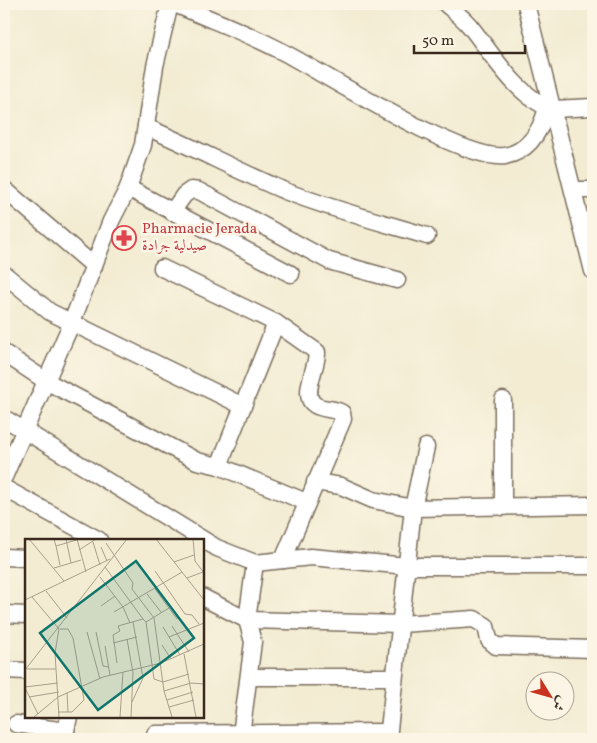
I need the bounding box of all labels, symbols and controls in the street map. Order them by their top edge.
scale bar [414,22,526,54]
text: 50 m [422,31,454,52]
place label: Pharmacie Jerada صيدلية جرادة [142,219,257,257]
pharmacy icon: Pharmacie Jerada صيدلية جرادة [111,225,137,251]
inset map [25,539,204,718]
north arrow [524,670,574,720]
text: ش [547,692,571,714]

